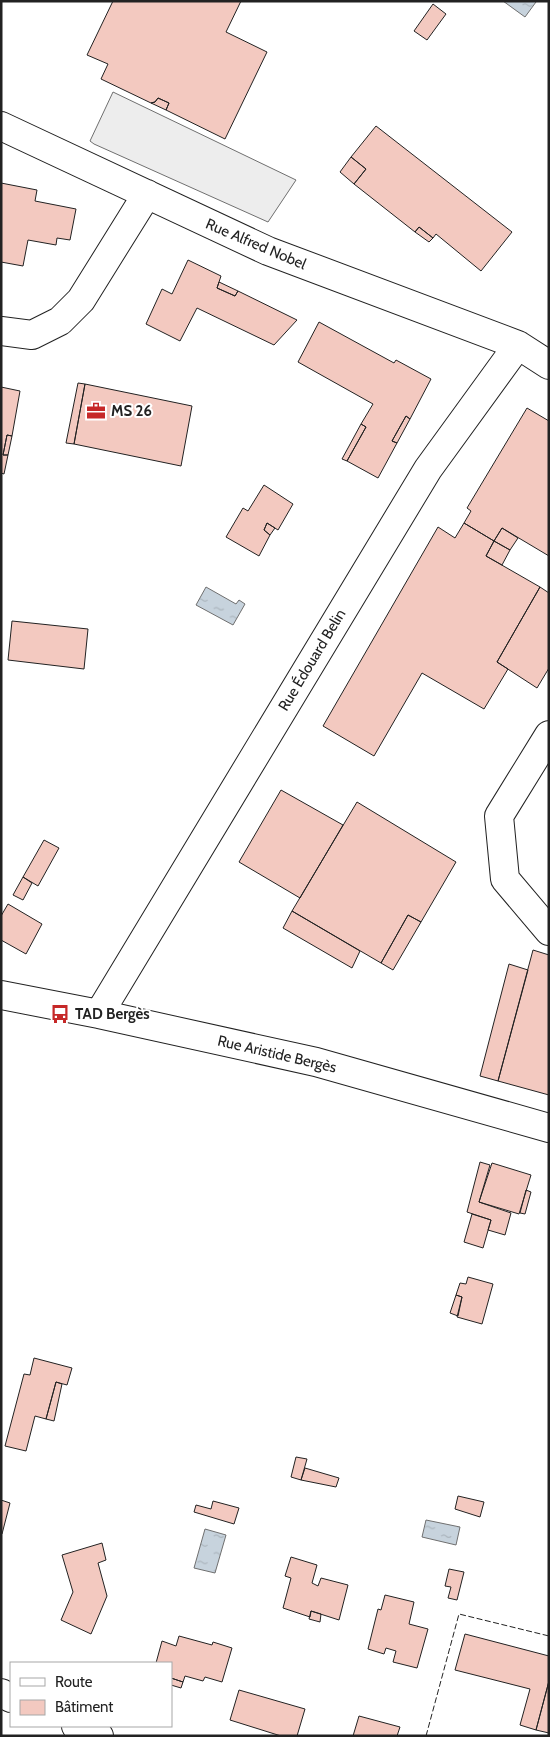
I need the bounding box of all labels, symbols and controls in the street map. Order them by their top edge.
street label: Rue Alfred Nobel [203,215,309,273]
office icon: MS 26 [85,400,107,422]
place label: MS 26 [111,402,152,420]
street label: Rue Édouard Belin [274,605,349,714]
bus stop icon: TAD Bergès [49,1003,71,1025]
place label: TAD Bergès [75,1005,150,1023]
street label: Rue Aristide Bergès [216,1032,338,1076]
legend [10,1662,172,1727]
text: Route [55,1673,93,1691]
text: Bâtiment [55,1698,113,1716]

